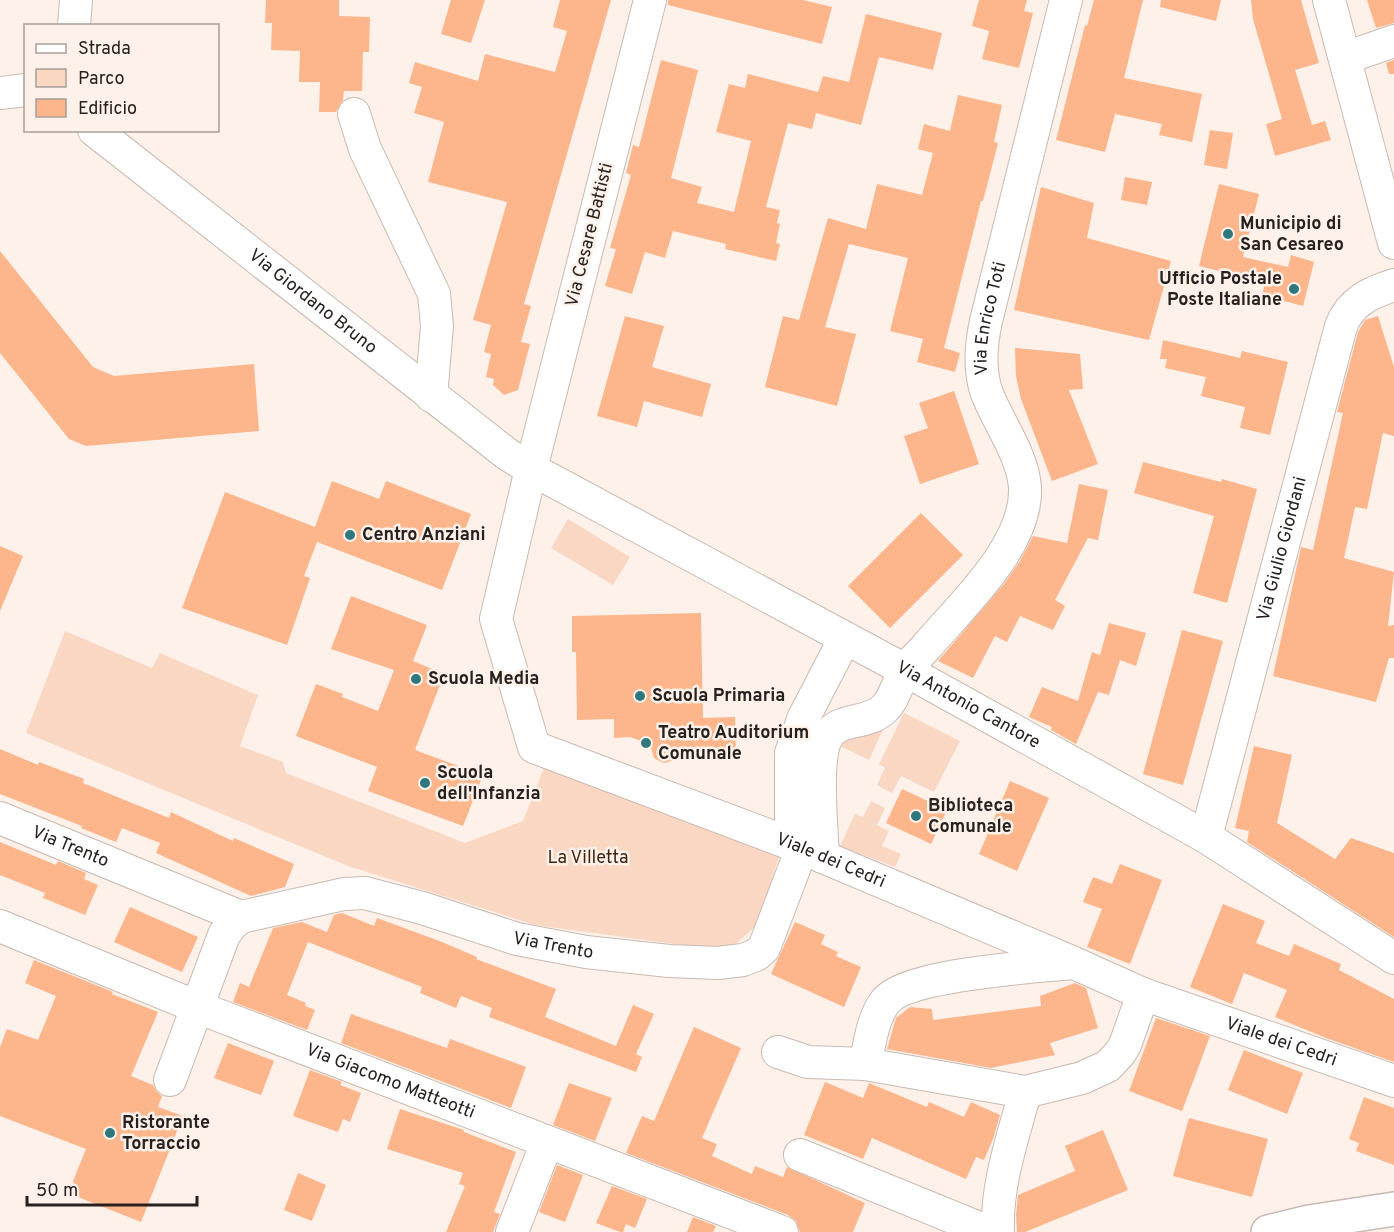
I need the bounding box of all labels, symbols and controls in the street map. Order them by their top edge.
legend [24,24,219,132]
text: Strada [78,38,131,61]
text: Parco [78,68,124,91]
text: Edificio [78,98,137,121]
street label: Via Cesare Battisti [561,161,619,309]
place label: Municipio di San Cesareo [1240,213,1344,257]
marker: Municipio di San Cesareo [1221,227,1235,241]
street label: Via Giordano Bruno [244,244,382,359]
street label: Via Enrico Toti [970,259,1012,376]
place label: Ufficio Postale Poste Italiane [1159,268,1282,312]
marker: Ufficio Postale Poste Italiane [1287,282,1301,296]
street label: Via Giulio Giordani [1252,474,1312,624]
place label: Centro Anziani [362,524,486,547]
marker: Centro Anziani [343,528,357,542]
street label: Via Antonio Cantore [892,656,1044,754]
place label: Scuola Media [428,668,539,691]
marker: Scuola Media [409,672,423,686]
place label: Scuola Primaria [652,685,785,708]
marker: Scuola Primaria [633,689,647,703]
place label: Teatro Auditorium Comunale [658,722,809,766]
marker: Teatro Auditorium Comunale [639,736,653,750]
place label: Scuola dell'Infanzia [437,762,540,806]
marker: Scuola dell'Infanzia [418,776,432,790]
place label: Biblioteca Comunale [928,795,1013,839]
marker: Biblioteca Comunale [909,809,923,823]
street label: Via Trento [28,821,112,873]
street label: Viale dei Cedri [773,828,889,893]
park label: La Villetta [548,847,628,870]
street label: Via Trento [511,927,594,964]
street label: Viale dei Cedri [1222,1012,1340,1072]
street label: Via Giacomo Matteotti [302,1038,478,1124]
place label: Ristorante Torraccio [122,1112,210,1156]
marker: Ristorante Torraccio [103,1126,117,1140]
scale bar [27,1169,196,1207]
text: 50 m [36,1180,78,1203]

